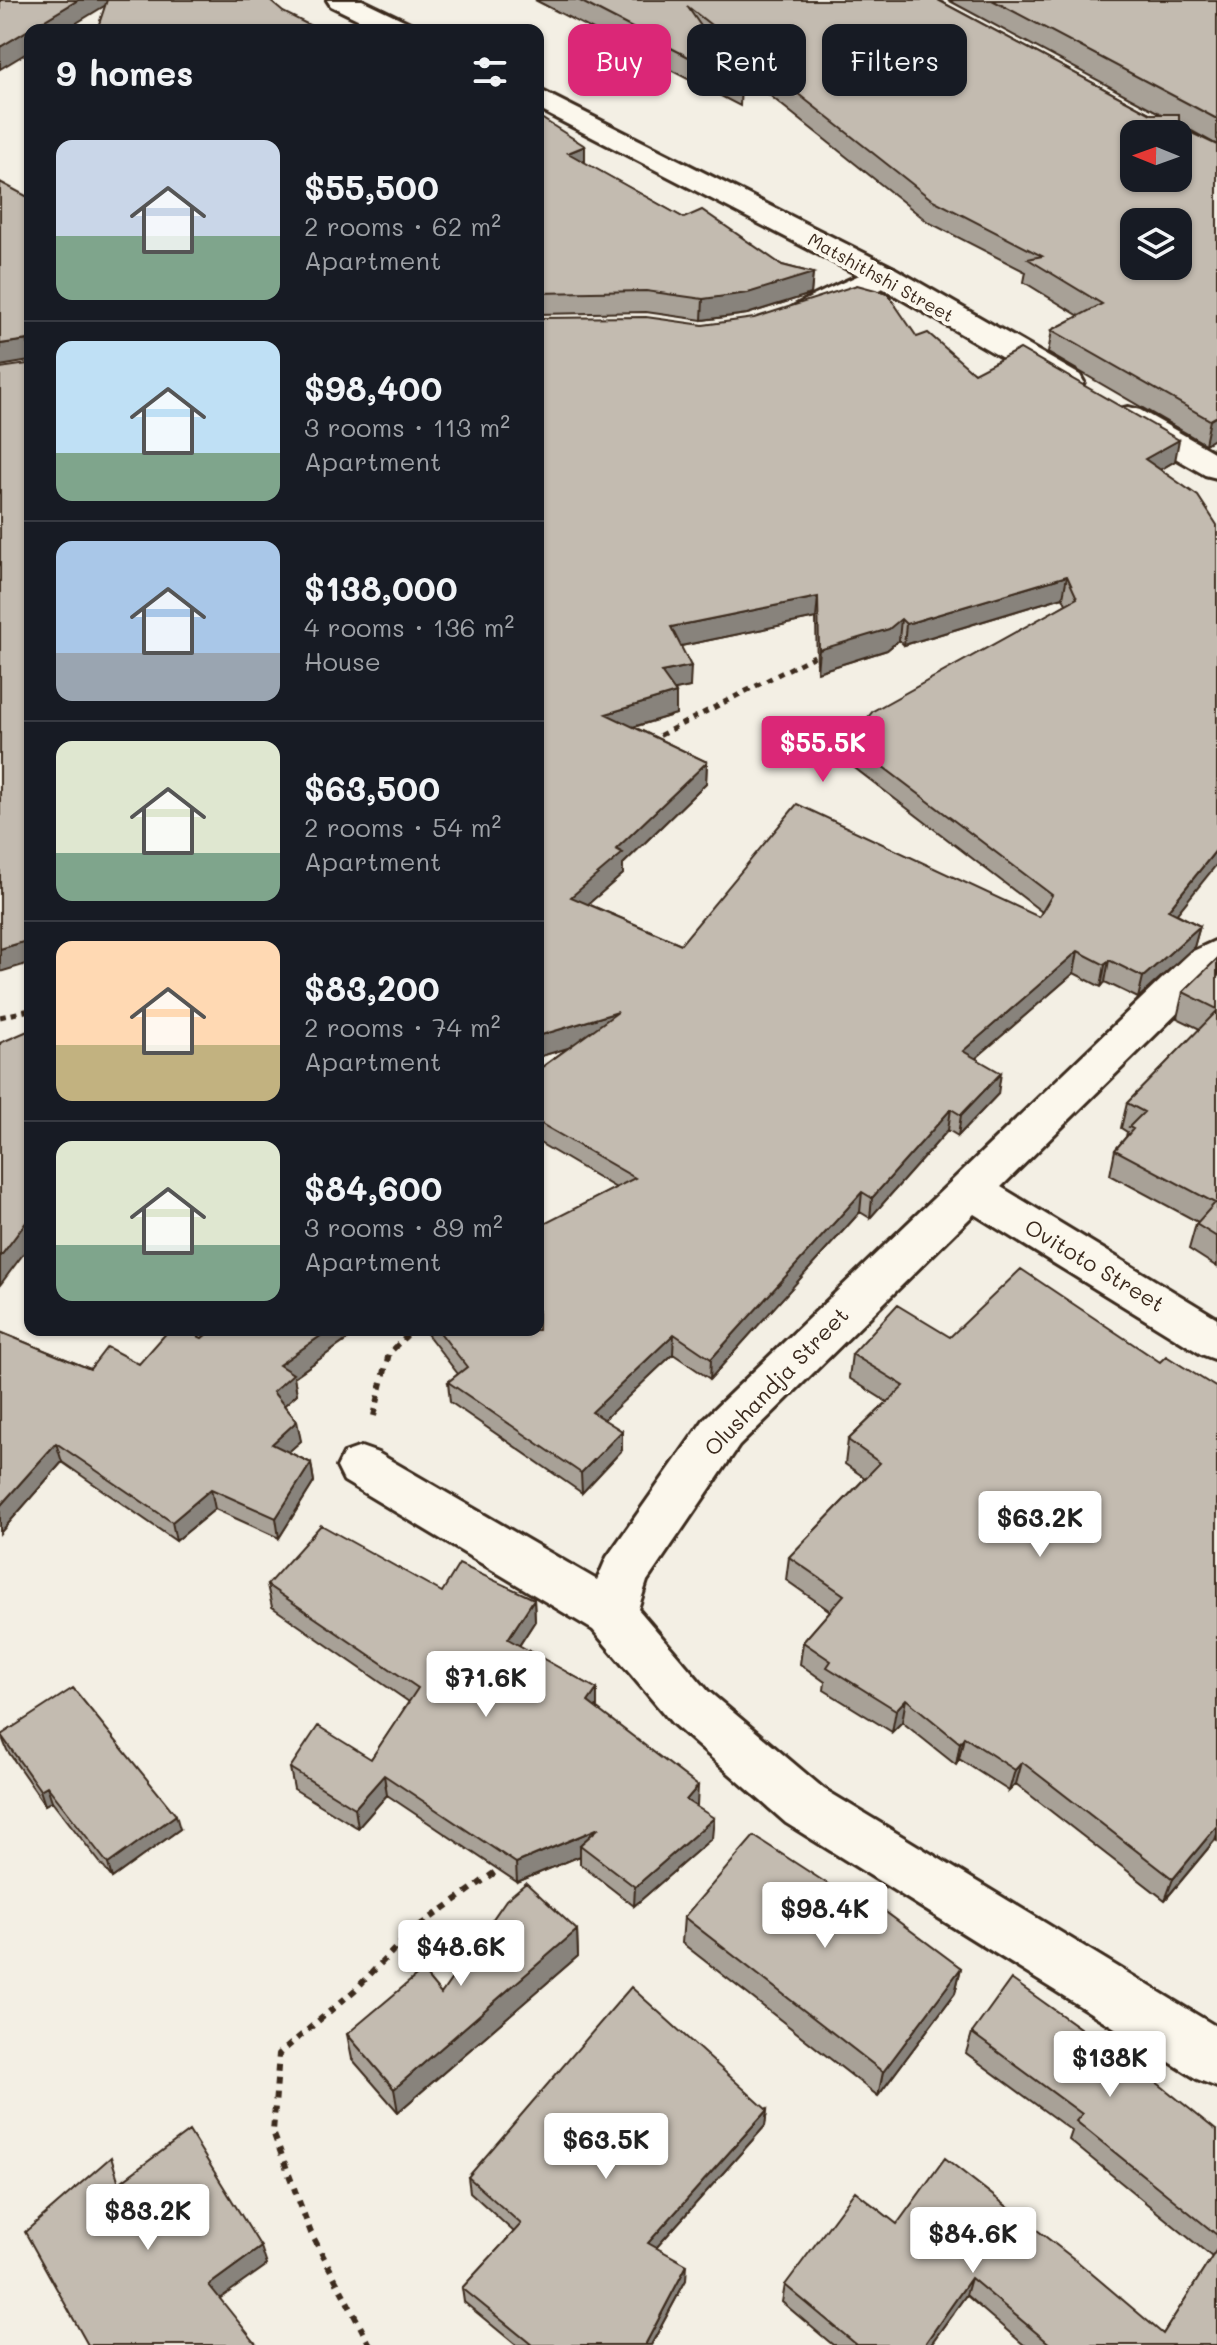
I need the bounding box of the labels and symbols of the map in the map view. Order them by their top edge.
north arrow [1120,120,1192,192]
street label: Matshithshi Street [804,227,958,327]
pin: $55.5K [758,716,888,784]
street label: Ovitoto Street [1020,1212,1170,1318]
street label: Olushandja Street [697,1300,855,1462]
pin: $63.2K [975,1491,1105,1559]
pin: $71.6K [421,1651,551,1719]
pin: $98.4K [760,1882,890,1950]
pin: $48.6K [396,1920,526,1988]
pin: $138K [1054,2031,1166,2099]
pin: $63.5K [541,2113,671,2181]
pin: $83.2K [83,2184,213,2252]
pin: $84.6K [908,2207,1038,2275]

